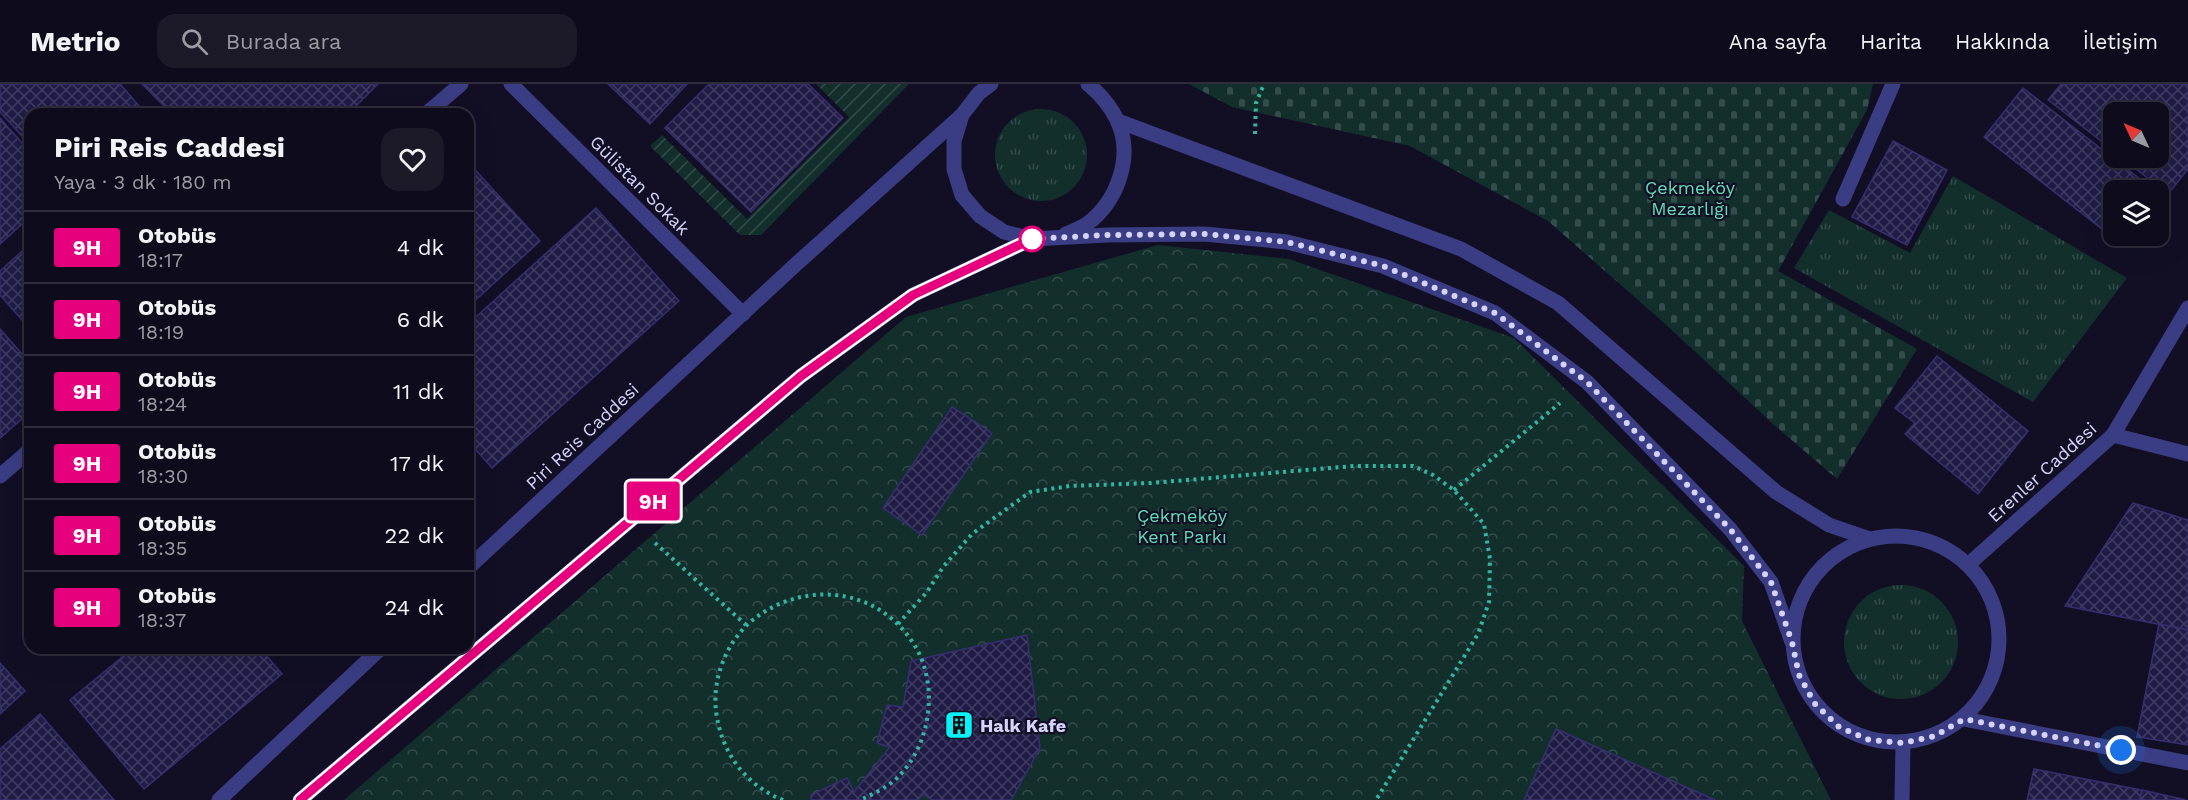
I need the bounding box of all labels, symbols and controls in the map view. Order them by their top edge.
search box [157,14,577,68]
text: Metrio [30,25,121,58]
icon: search [178,25,211,58]
text: Burada ara [226,29,342,54]
text: Ana sayfa [1729,29,1827,54]
text: Harita [1860,29,1922,54]
text: Hakkında [1955,29,2050,54]
text: İletişim [2083,29,2158,54]
north arrow [2103,102,2169,168]
map controls [2103,102,2169,246]
button: heart [381,128,444,191]
text: Piri Reis Caddesi [54,131,285,164]
street label: Gülistan Sokak [586,131,694,239]
text: Yaya · 3 dk · 180 m [54,170,232,194]
park label: Çekmeköy Mezarlığı [1645,177,1736,219]
button: layers [2103,180,2169,246]
text: Otobüs [138,223,216,248]
unlabelled marker [1019,226,1045,252]
text: 9H [73,235,101,260]
text: 4 dk [397,235,444,260]
text: 18:17 [138,248,183,272]
text: Otobüs [138,295,216,320]
text: 9H [73,307,101,332]
text: 6 dk [397,307,444,332]
text: 18:19 [138,320,184,344]
text: Otobüs [138,367,216,392]
street label: Piri Reis Caddesi [521,378,643,494]
text: 9H [73,379,101,404]
text: 11 dk [393,379,444,404]
text: 18:24 [138,392,187,416]
street label: Erenler Caddesi [1983,418,2101,526]
text: Otobüs [138,439,216,464]
text: 9H [73,451,101,476]
text: 17 dk [390,451,444,476]
text: 18:30 [138,464,188,488]
line badge: 9H [626,482,680,520]
text: 9H [639,489,667,514]
park label: Çekmeköy Kent Parkı [1137,505,1228,547]
text: Otobüs [138,511,216,536]
text: 9H [73,523,101,548]
text: 22 dk [385,523,444,548]
text: 18:35 [138,536,187,560]
text: Otobüs [138,583,216,608]
text: 9H [73,595,101,620]
text: 24 dk [385,595,444,620]
text: 18:37 [138,608,186,632]
building icon: Halk Kafe [943,709,975,741]
place label: Halk Kafe [980,715,1066,736]
your location [2106,735,2136,765]

